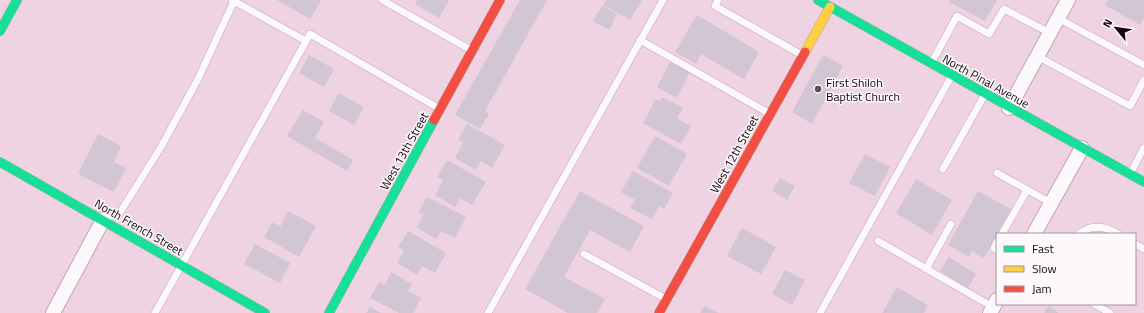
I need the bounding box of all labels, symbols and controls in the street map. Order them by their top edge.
north arrow [1096,8,1136,48]
text: N [1098,16,1116,30]
street label: North Pinal Avenue [939,49,1033,113]
place label: First Shiloh Baptist Church [826,73,900,106]
marker: First Shiloh Baptist Church [813,84,823,94]
street label: West 13th Street [375,108,434,193]
street label: West 12th Street [705,111,764,196]
street label: North French Street [91,194,188,261]
legend [996,233,1136,305]
text: Fast [1032,239,1055,258]
text: Slow [1032,259,1057,278]
text: Jam [1032,279,1052,298]

